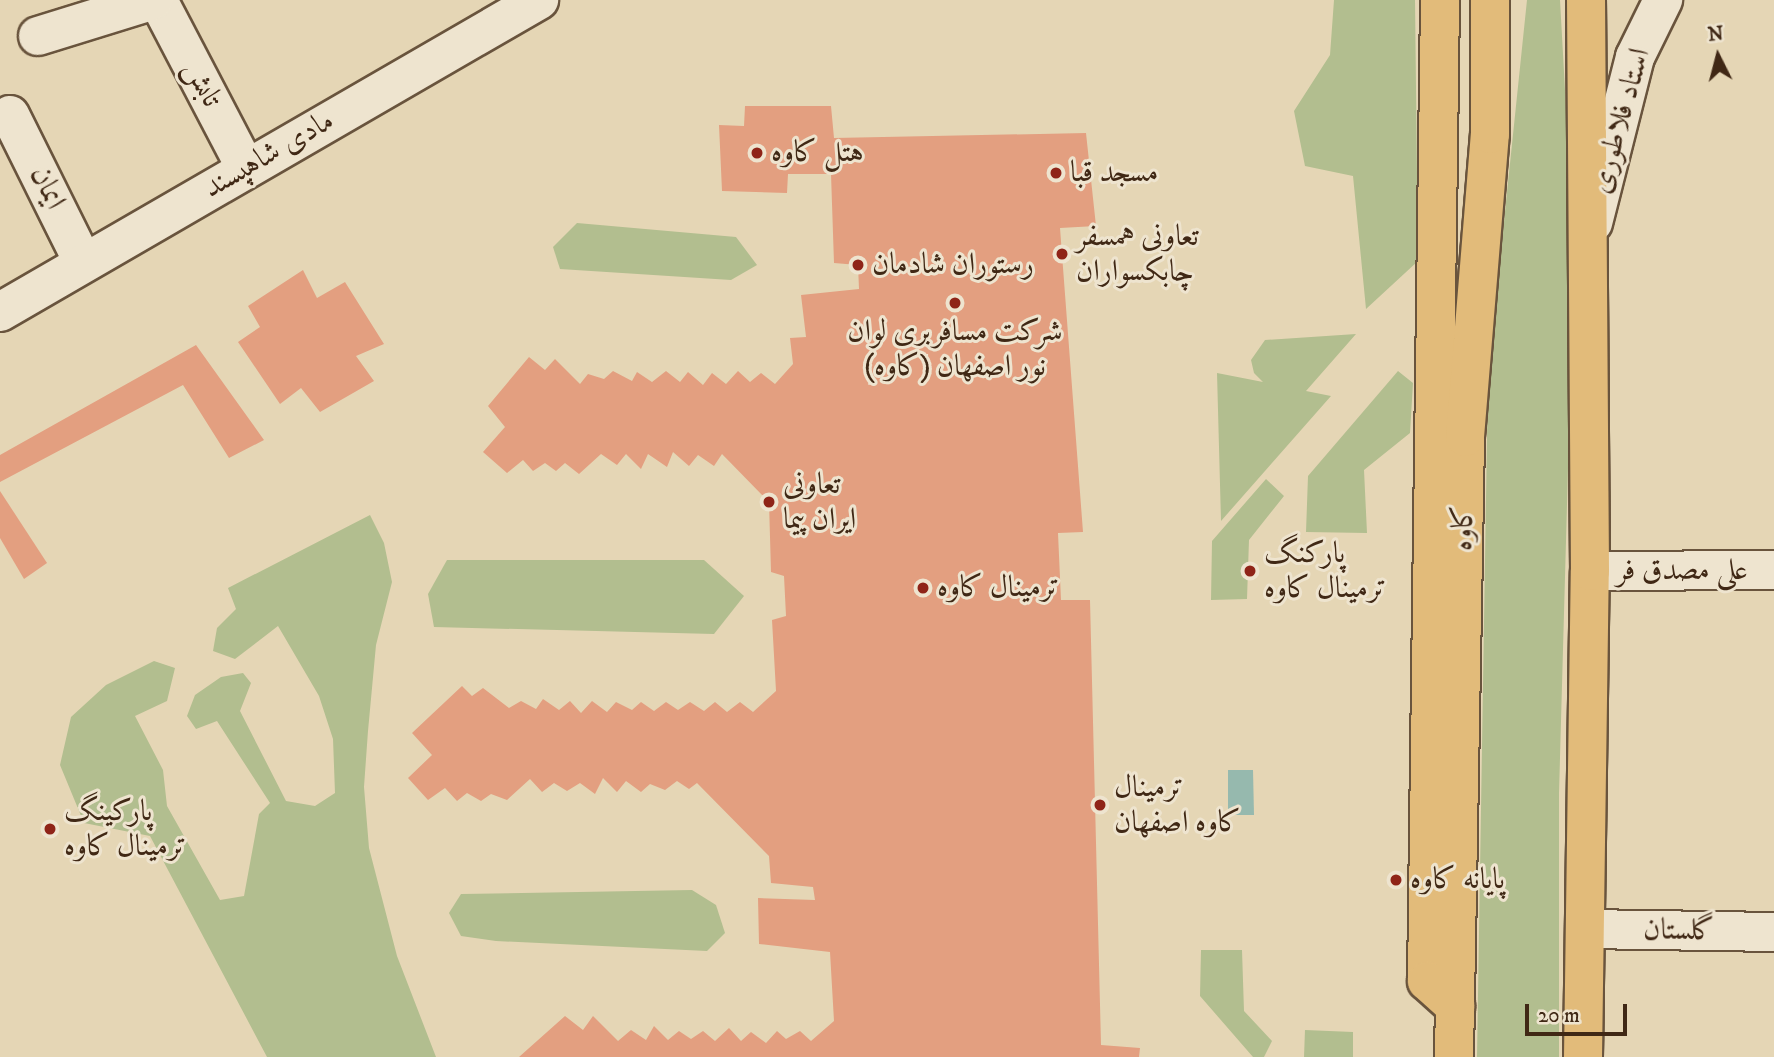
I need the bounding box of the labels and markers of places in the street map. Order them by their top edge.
place label: هتل کاوه [771,135,864,171]
marker: هتل کاوه [749,145,765,161]
place label: مسجد قبا [1070,155,1158,191]
marker: مسجد قبا [1048,165,1064,181]
place label: تعاونی همسفر چابکسواران [1076,219,1199,290]
marker: تعاونی همسفر چابکسواران [1054,246,1070,262]
place label: رستوران شادمان [872,247,1034,283]
marker: رستوران شادمان [850,257,866,273]
marker: شرکت مسافربری لوان نور اصفهان (کاوه) [947,295,963,311]
place label: شرکت مسافربری لوان نور اصفهان (کاوه) [847,314,1063,384]
place label: تعاونی ایران پیما [783,467,856,538]
marker: تعاونی ایران پیما [761,494,777,510]
place label: پارکنگ ترمینال کاوه [1264,536,1386,606]
marker: پارکنگ ترمینال کاوه [1242,563,1258,579]
place label: ترمینال کاوه [937,570,1059,606]
marker: ترمینال کاوه [915,580,931,596]
place label: ترمینال کاوه اصفهان [1114,770,1241,840]
place label: پارکینگ ترمینال کاوه [64,794,186,864]
marker: ترمینال کاوه اصفهان [1092,797,1108,813]
marker: پارکینگ ترمینال کاوه [42,821,58,837]
place label: پایانه کاوه [1410,862,1505,898]
marker: پایانه کاوه [1388,872,1404,888]

